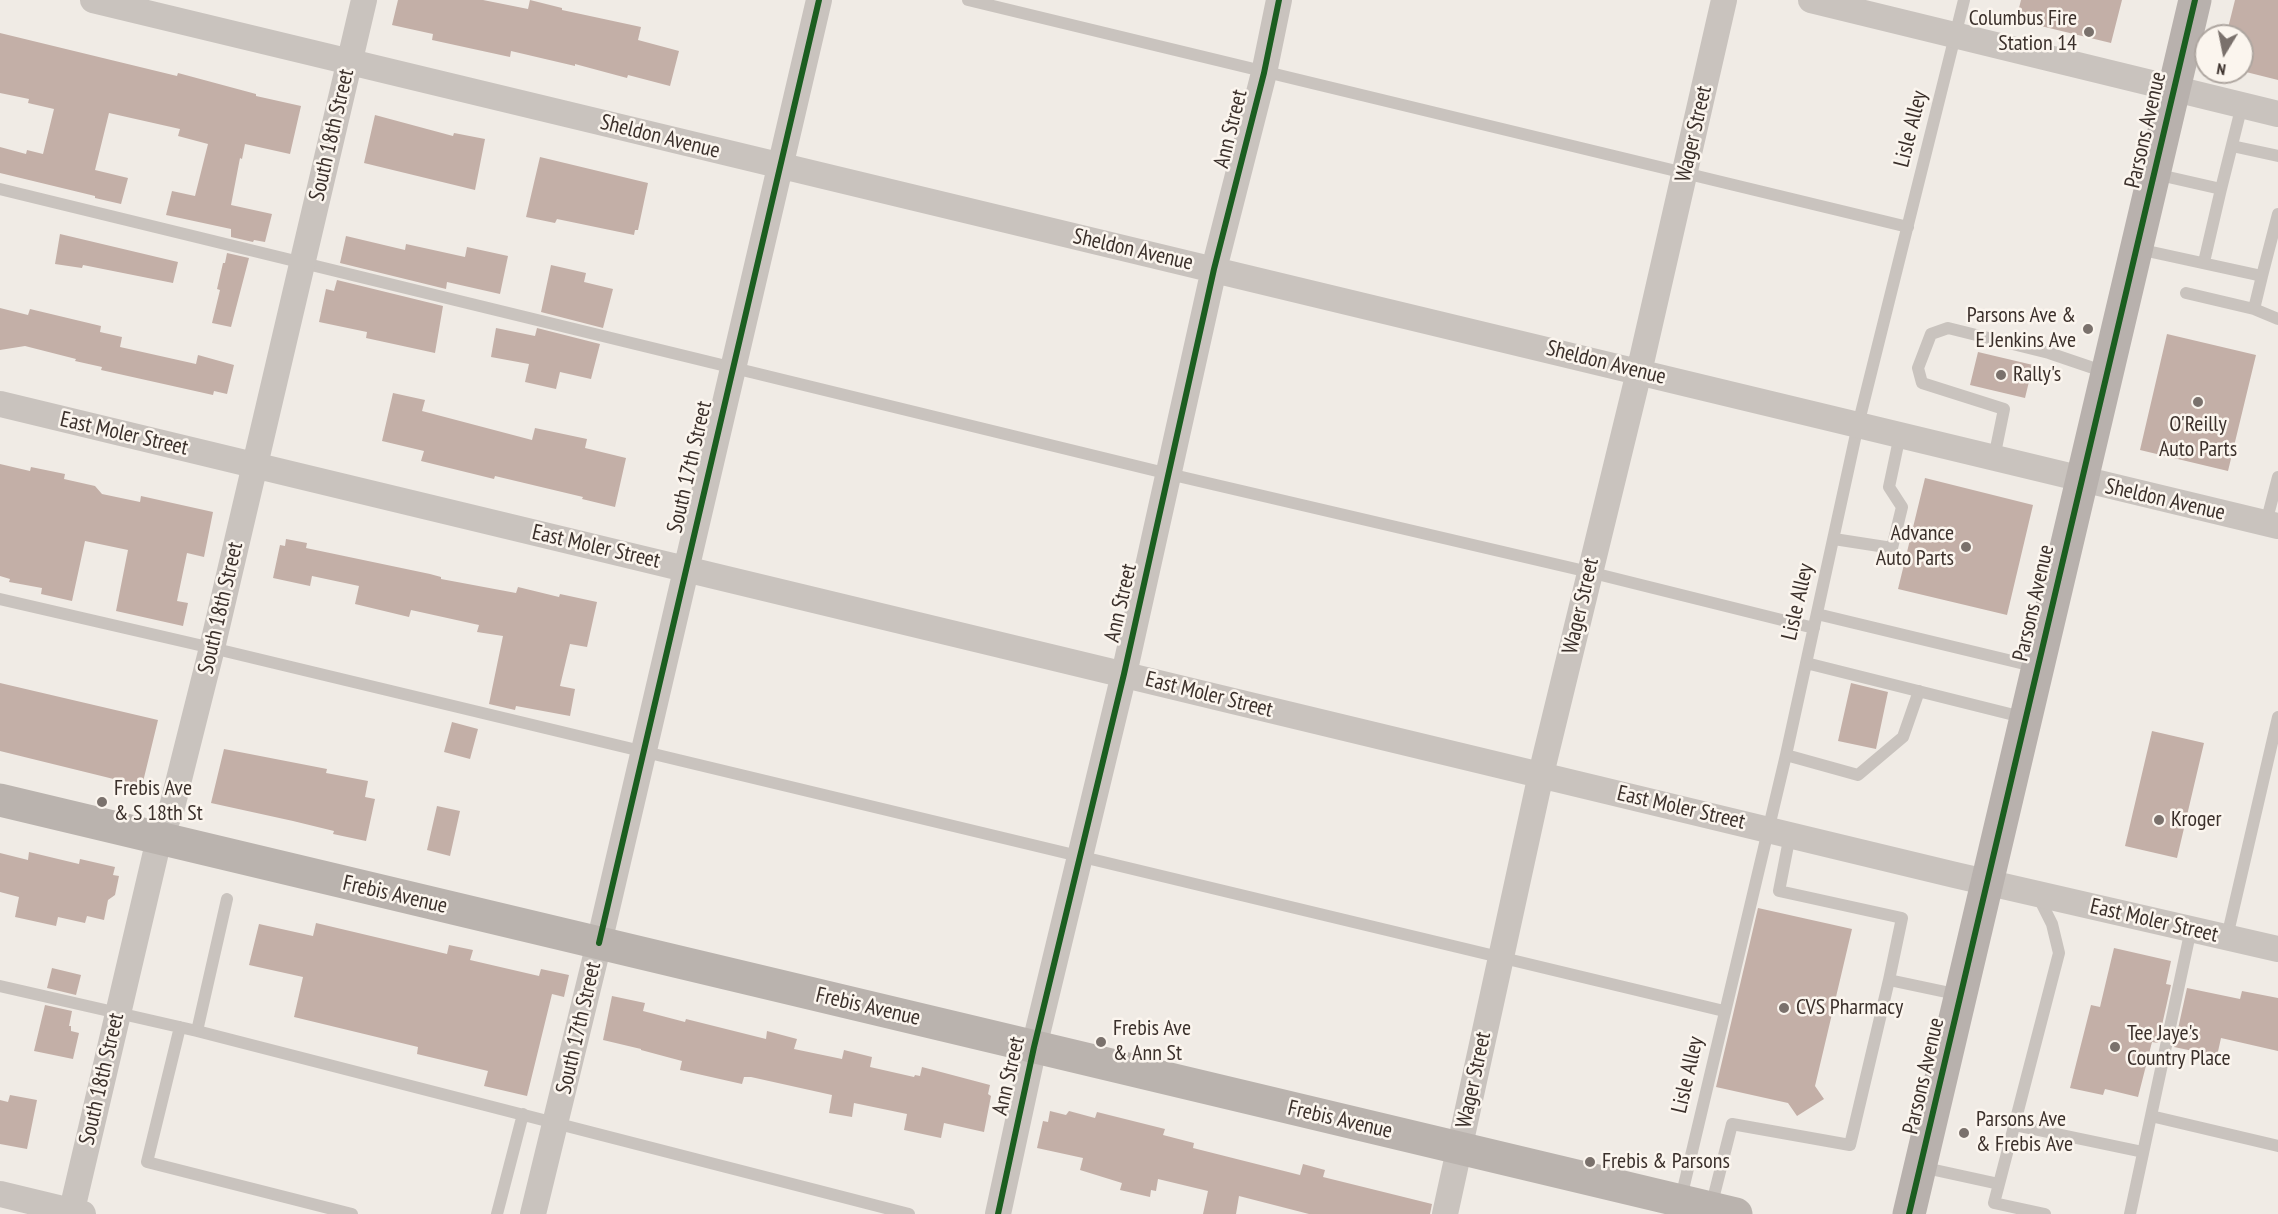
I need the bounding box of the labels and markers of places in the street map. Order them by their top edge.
place label: Columbus Fire Station 14 [1969,6,2077,57]
marker: Columbus Fire Station 14 [2082,25,2096,39]
place label: Parsons Ave & E Jenkins Ave [1967,303,2076,354]
marker: Parsons Ave & E Jenkins Ave [2081,322,2095,336]
place label: Rally's [2013,362,2061,388]
marker: Rally's [1994,368,2008,382]
marker: O'Reilly Auto Parts [2191,395,2205,409]
place label: O'Reilly Auto Parts [2159,412,2237,464]
place label: Advance Auto Parts [1876,521,1954,572]
marker: Advance Auto Parts [1959,540,1973,554]
place label: Frebis Ave & S 18th St [114,776,203,828]
marker: Frebis Ave & S 18th St [95,795,109,809]
place label: Kroger [2171,807,2222,833]
marker: Kroger [2152,813,2166,827]
place label: CVS Pharmacy [1796,995,1903,1021]
marker: CVS Pharmacy [1777,1001,1791,1015]
place label: Frebis Ave & Ann St [1113,1016,1191,1068]
place label: Tee Jaye's Country Place [2127,1021,2231,1072]
marker: Frebis Ave & Ann St [1094,1035,1108,1049]
marker: Tee Jaye's Country Place [2108,1040,2122,1054]
place label: Parsons Ave & Frebis Ave [1976,1107,2073,1158]
marker: Parsons Ave & Frebis Ave [1957,1126,1971,1140]
place label: Frebis & Parsons [1602,1149,1730,1175]
marker: Frebis & Parsons [1583,1155,1597,1169]

